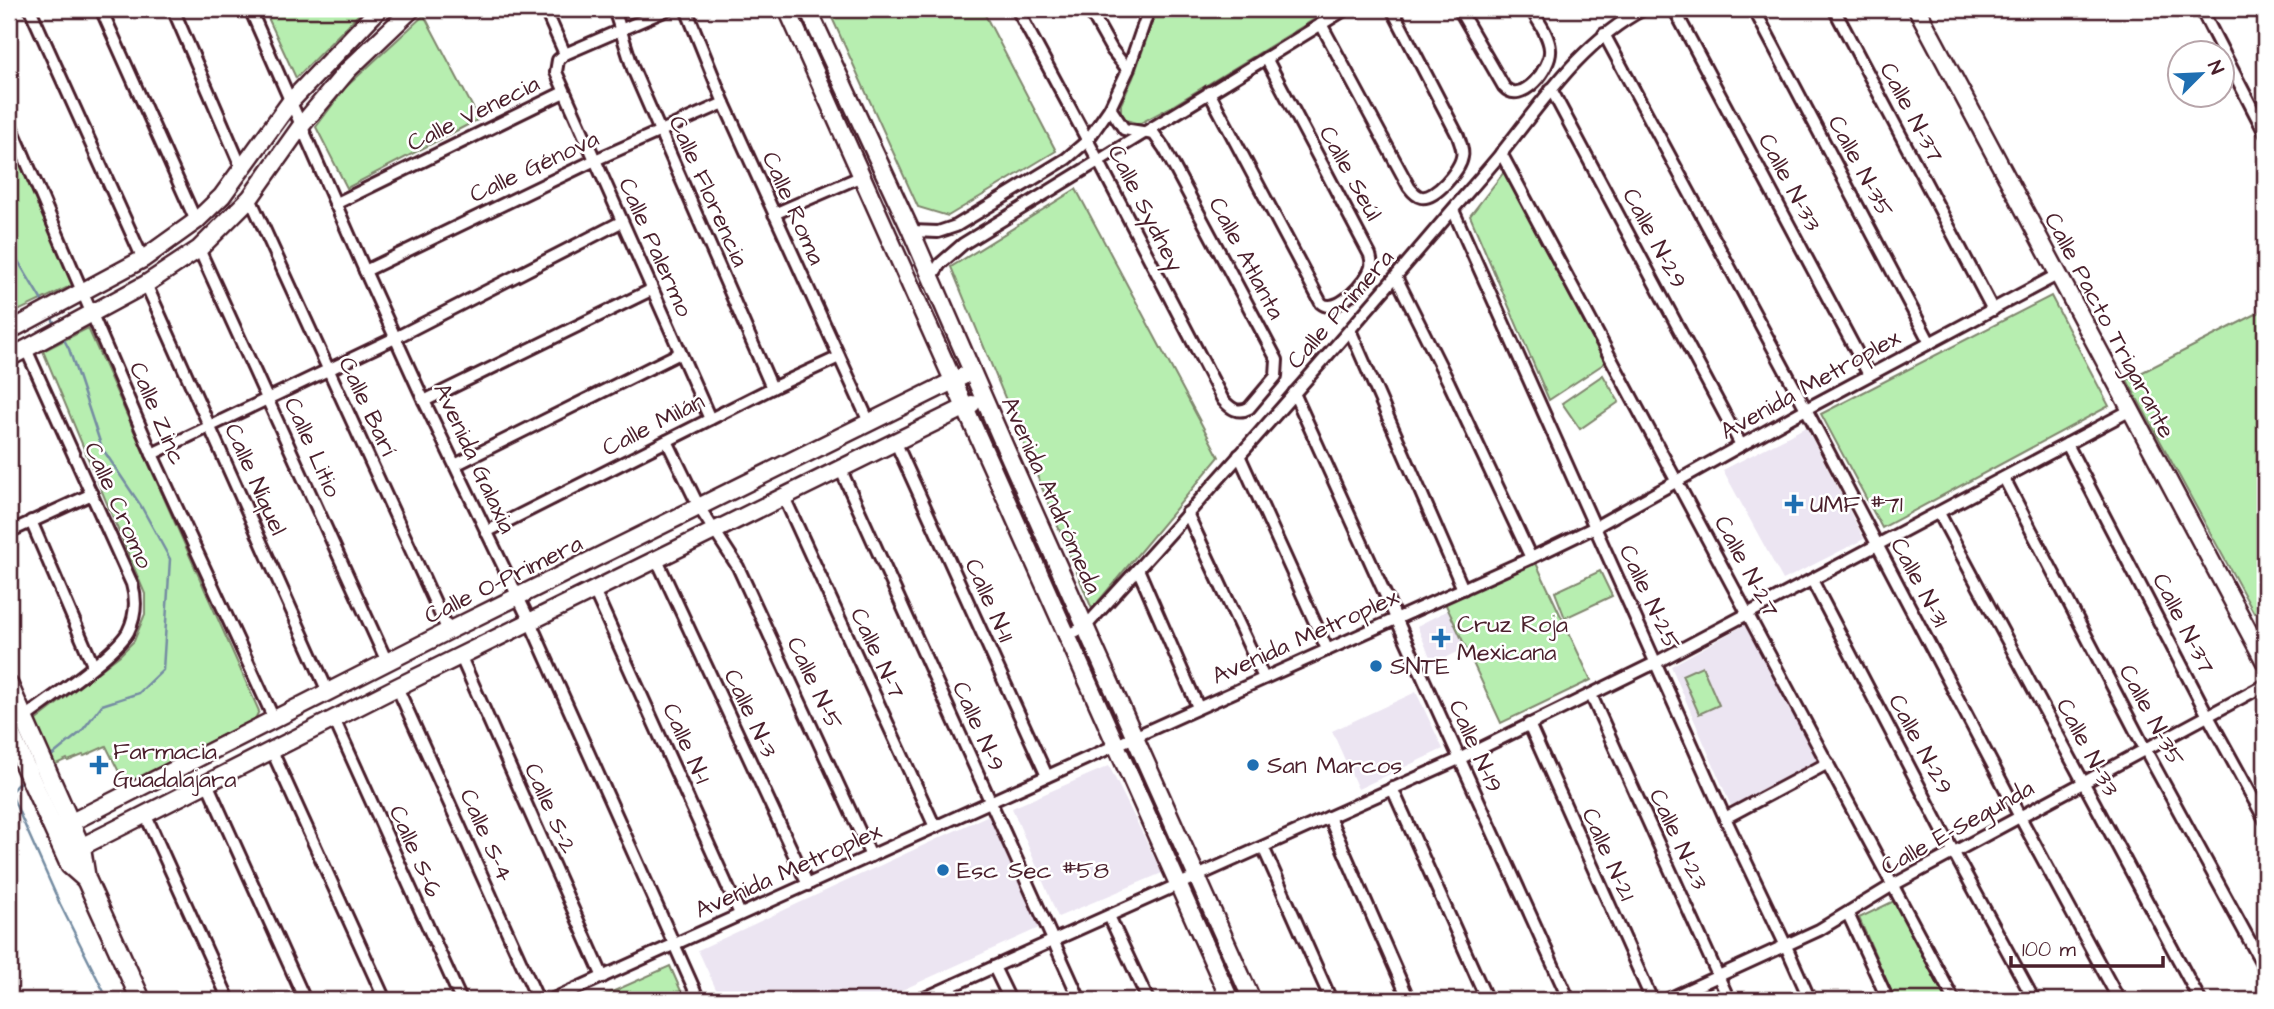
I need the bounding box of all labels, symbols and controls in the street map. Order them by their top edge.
north arrow [2166,38,2236,108]
street label: Calle N-37 [1871,56,1952,169]
text: N [2200,57,2230,79]
street label: Calle Venecia [402,67,545,161]
street label: Calle N-35 [1819,109,1901,223]
street label: Calle Florencia [660,110,757,273]
street label: Calle Seúl [1310,120,1390,227]
street label: Calle Génova [464,122,605,212]
street label: Calle N-33 [1749,128,1829,237]
street label: Calle Sydney [1098,139,1192,278]
street label: Calle Roma [753,146,833,271]
street label: Calle Palermo [609,172,701,323]
street label: Calle N-29 [1613,182,1695,295]
street label: Calle Atlanta [1200,191,1293,326]
street label: Calle Pacto Trigarante [2034,206,2183,445]
street label: Calle Primera [1279,242,1402,377]
street label: Avenida Metroplex [1714,321,1907,449]
street label: Calle Barí [329,351,405,462]
street label: Calle Zinc [120,357,194,470]
street label: Avenida Galaxia [424,378,524,539]
street label: Calle Milán [596,385,711,465]
street label: Avenida Andrómeda [992,391,1110,600]
street label: Calle Litio [275,392,349,503]
street label: Calle Níquel [215,418,295,541]
street label: Calle Cromo [75,437,161,575]
place label: UMF #71 [1810,488,1903,522]
marker: UMF #71 [1784,494,1804,514]
street label: Calle N-27 [1705,510,1787,623]
street label: Calle O-Primera [419,527,588,633]
street label: Calle N-31 [1881,532,1957,633]
street label: Calle N-25 [1610,539,1688,656]
street label: Calle N-11 [956,553,1023,648]
street label: Calle N-37 [2143,567,2223,680]
street label: Avenida Metroplex [1207,580,1405,693]
street label: Calle N-7 [841,602,913,705]
place label: Cruz Roja Mexicana [1457,608,1568,670]
marker: Cruz Roja Mexicana [1431,628,1451,648]
street label: Calle N-5 [778,631,850,735]
place label: SNTE [1390,650,1450,684]
marker: SNTE [1368,658,1384,674]
street label: Calle N-35 [2110,658,2192,772]
street label: Calle N-3 [715,664,785,763]
street label: Calle N-9 [943,676,1013,777]
street label: Calle N-29 [1879,688,1961,801]
street label: Calle N-33 [2047,693,2127,802]
street label: Calle N-19 [1440,694,1511,798]
street label: Calle N-1 [653,698,719,789]
place label: Farmacia Guadalajara [113,735,236,797]
place label: San Marcos [1267,749,1402,783]
marker: Farmacia Guadalajara [91,757,107,773]
marker: San Marcos [1245,757,1261,773]
street label: Calle S-2 [515,758,585,859]
street label: Calle E-Segunda [1875,772,2041,885]
street label: Calle S-4 [451,783,522,887]
street label: Calle N-23 [1640,783,1716,895]
street label: Calle S-6 [380,800,450,903]
street label: Calle N-21 [1572,802,1644,906]
street label: Avenida Metroplex [690,814,888,927]
place label: Esc Sec #58 [957,854,1109,888]
marker: Esc Sec #58 [935,862,951,878]
scale bar [2011,925,2164,969]
text: 100 m [2022,935,2077,964]

